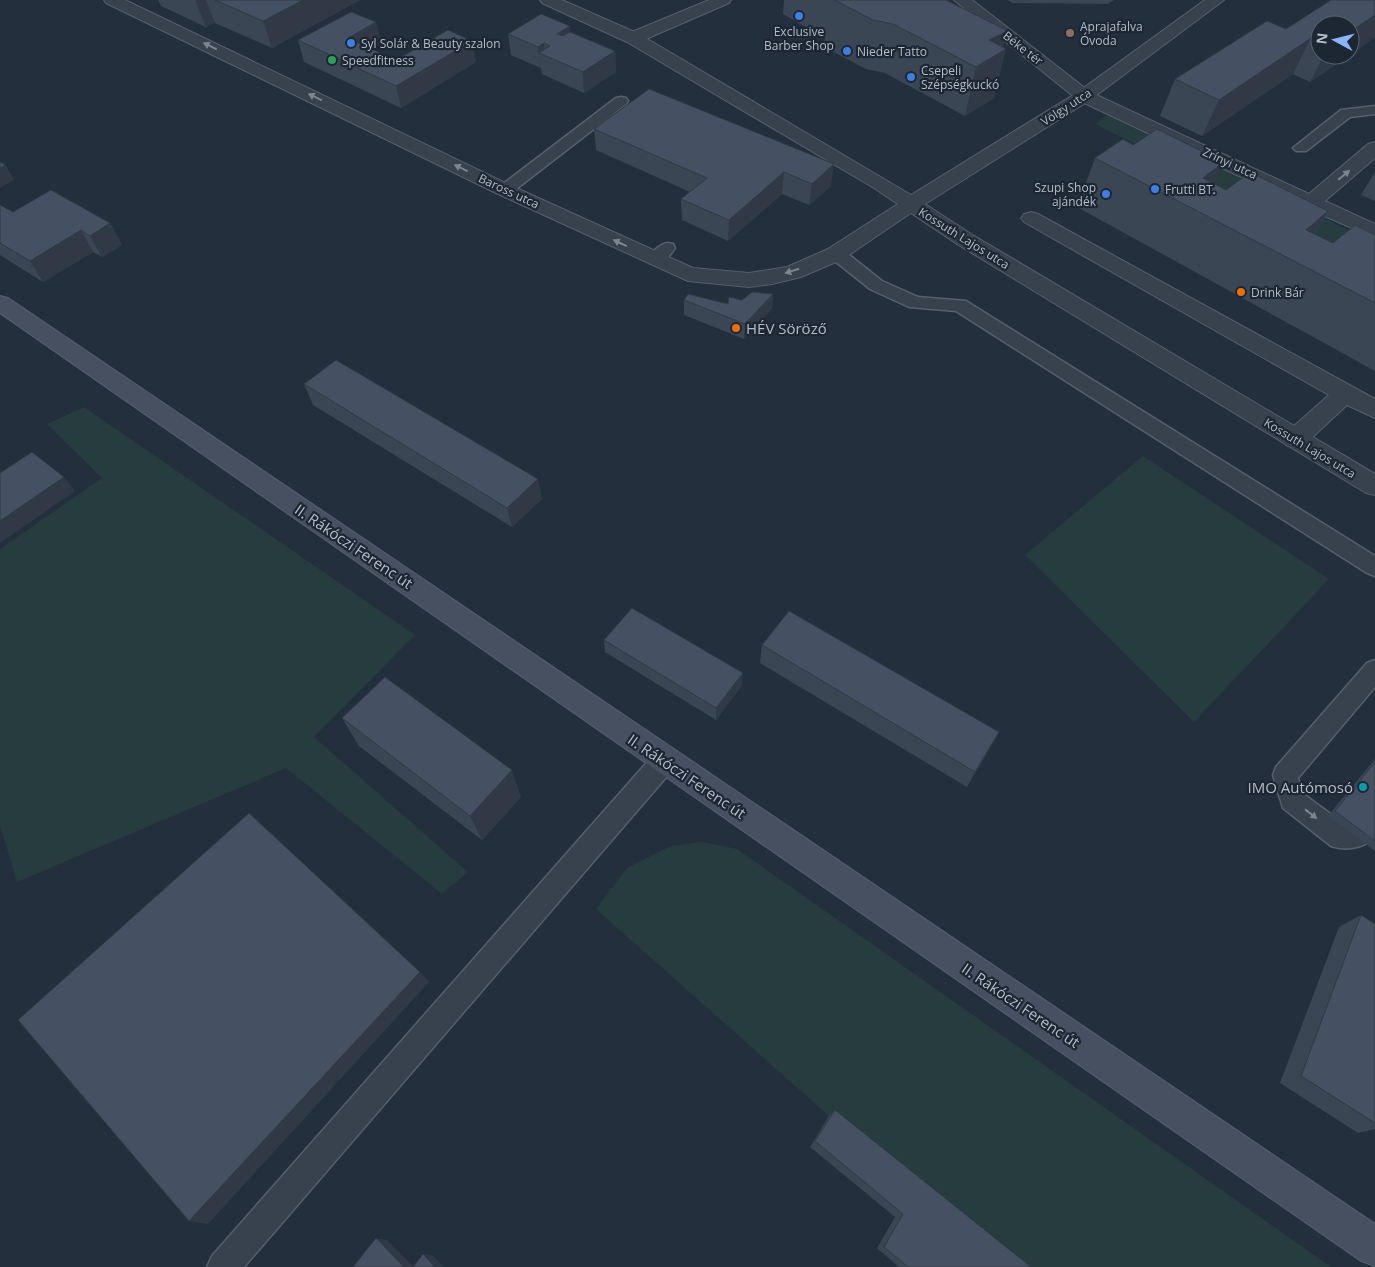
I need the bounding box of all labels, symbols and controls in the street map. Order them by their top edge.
marker: Exclusive Barber Shop [793,10,805,22]
north arrow [1310,15,1360,65]
place label: Aprajafalva Óvoda [1080,18,1143,49]
place label: Exclusive Barber Shop [764,23,834,54]
street label: Béke tér [999,27,1047,69]
marker: Aprajafalva Óvoda [1064,27,1076,39]
text: N [1311,32,1332,45]
place label: Syl Solár & Beauty szalon [361,35,501,52]
marker: Syl Solár & Beauty szalon [345,37,357,49]
one-way arrow [203,42,217,50]
place label: Nieder Tatto [857,43,927,60]
marker: Nieder Tatto [841,45,853,57]
place label: Speedfitness [342,52,414,69]
marker: Speedfitness [326,54,338,66]
place label: Csepeli Szépségkuckó [921,62,999,93]
marker: Csepeli Szépségkuckó [905,71,917,83]
street label: Völgy utca [1037,84,1095,130]
one-way arrow [308,93,322,101]
street label: Zrínyi utca [1200,143,1260,183]
one-way arrow [454,164,468,172]
street label: Baross utca [476,170,542,212]
one-way arrow [1338,170,1350,181]
place label: Szupi Shop ajándék [1034,179,1097,210]
place label: Frutti BT. [1165,181,1216,198]
marker: Frutti BT. [1149,183,1161,195]
marker: Szupi Shop ajándék [1100,188,1112,200]
street label: Kossuth Lajos utca [915,203,1013,273]
one-way arrow [613,239,627,247]
one-way arrow [784,268,799,276]
place label: Drink Bár [1251,284,1304,301]
marker: Drink Bár [1235,286,1247,298]
place label: HÉV Söröző [746,318,827,338]
marker: HÉV Söröző [730,322,742,334]
street label: Kossuth Lajos utca [1261,414,1359,482]
street label: II. Rákóczi Ferenc út [291,499,417,593]
street label: II. Rákóczi Ferenc út [624,729,750,823]
place label: IMO Autómosó [1248,777,1353,797]
marker: IMO Autómosó [1357,781,1369,793]
one-way arrow [1304,809,1317,820]
street label: II. Rákóczi Ferenc út [958,958,1084,1052]

